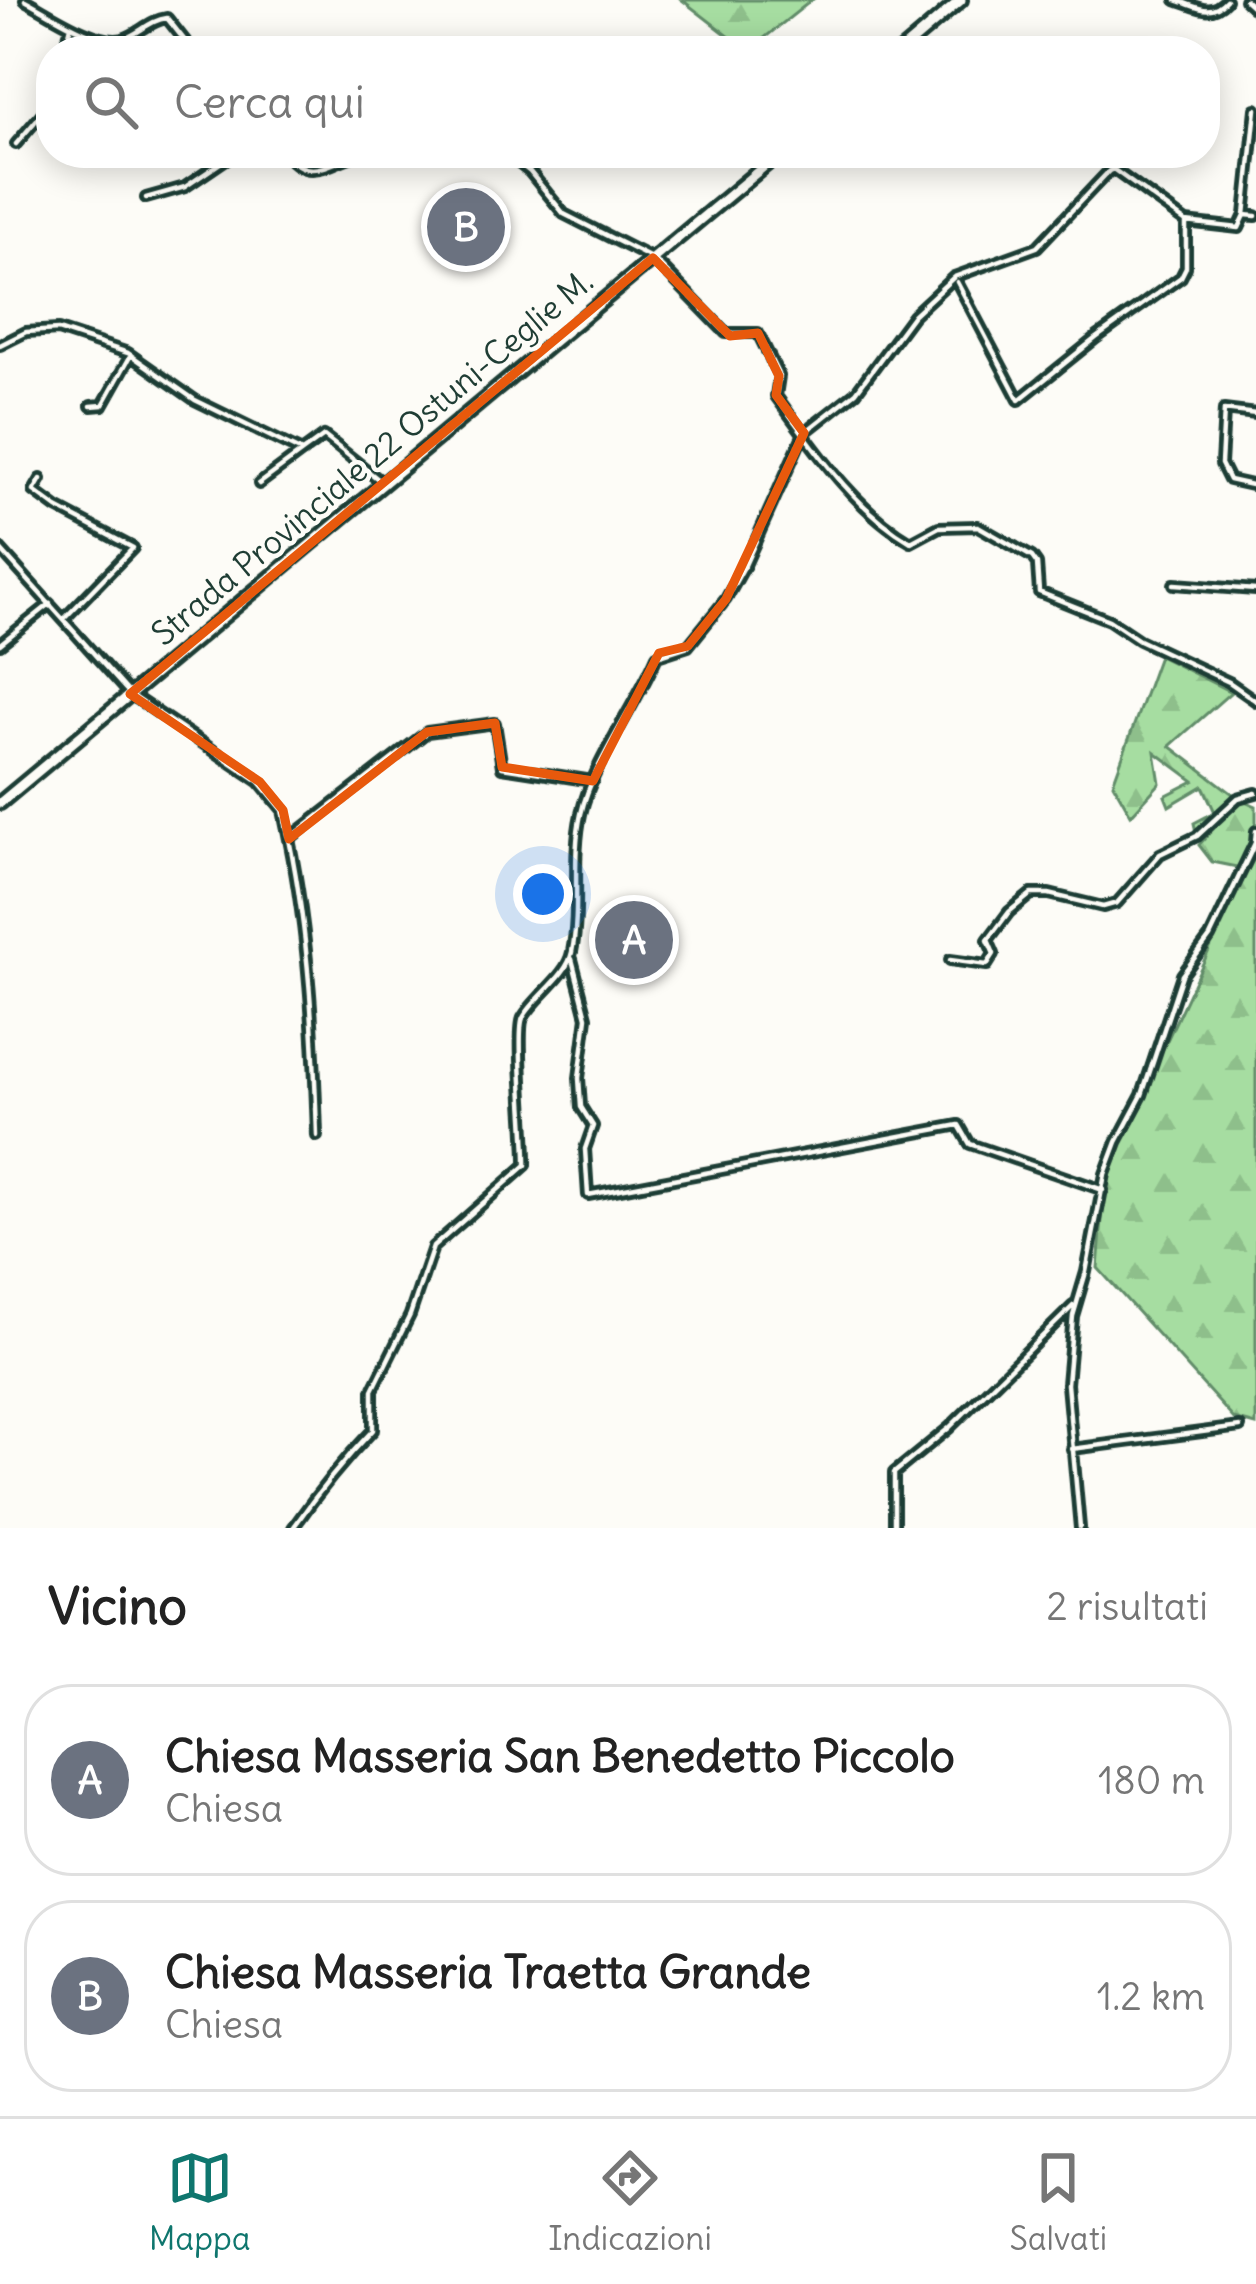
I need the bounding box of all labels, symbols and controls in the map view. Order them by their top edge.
search box [36,36,1220,168]
icon: search [78,69,144,135]
text: Cerca qui [174,74,365,130]
pin: B [427,182,505,272]
street label: Strada Provinciale 22 Ostuni-Ceglie M. [143,260,601,654]
your location [513,864,573,924]
pin: A [595,895,673,985]
text: Vicino [48,1574,187,1638]
text: 2 risultati [1046,1582,1208,1631]
text: Chiesa Masseria San Benedetto Piccolo [165,1728,955,1784]
text: A [77,1756,103,1805]
text: 180 m [1098,1756,1205,1805]
text: Chiesa [165,1784,283,1833]
text: Chiesa Masseria Traetta Grande [165,1944,811,2000]
text: B [77,1972,103,2021]
text: 1.2 km [1097,1972,1205,2021]
text: Chiesa [165,2000,283,2049]
tab: Mappa [149,2145,251,2259]
tab: Indicazioni [548,2145,712,2259]
tab: Salvati [1009,2145,1107,2259]

